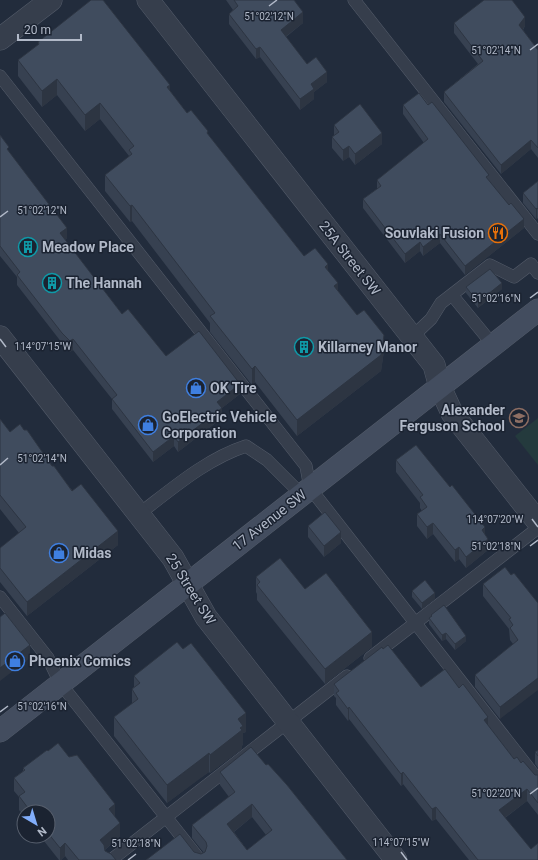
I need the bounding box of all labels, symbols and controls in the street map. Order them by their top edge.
text: 51°02'12"N [244,11,294,22]
scale bar [18,16,81,42]
text: 20 m [24,23,51,37]
text: 51°02'14"N [471,45,521,56]
text: 51°02'12"N [17,205,67,216]
street label: 25A Street SW [316,218,384,299]
restaurant icon: Souvlaki Fusion [487,222,509,244]
place label: Souvlaki Fusion [385,225,484,241]
building icon: Meadow Place [17,236,39,258]
place label: Meadow Place [42,239,134,255]
building icon: The Hannah [41,272,63,294]
place label: The Hannah [66,275,142,291]
text: 51°02'16"N [471,293,521,304]
building icon: Killarney Manor [293,336,315,358]
place label: Killarney Manor [318,339,417,355]
text: 114°07'15"W [15,341,72,352]
shop icon: OK Tire [185,377,207,399]
place label: OK Tire [210,380,257,396]
place label: Alexander Ferguson School [399,402,505,434]
school or university icon: Alexander Ferguson School [508,407,530,429]
place label: GoElectric Vehicle Corporation [162,409,277,441]
shop icon: GoElectric Vehicle Corporation [137,414,159,436]
text: 51°02'14"N [17,453,67,464]
street label: 17 Avenue SW [229,486,310,554]
text: 114°07'20"W [467,514,524,525]
text: 51°02'18"N [471,541,521,552]
shop icon: Midas [48,542,70,564]
place label: Midas [73,545,112,561]
street label: 25 Street SW [163,551,219,628]
shop icon: Phoenix Comics [4,650,26,672]
place label: Phoenix Comics [29,653,131,669]
text: 51°02'16"N [17,701,67,712]
text: 51°02'20"N [471,788,521,799]
north arrow [16,804,56,844]
text: N [35,824,49,839]
text: 114°07'15"W [373,837,430,848]
text: 51°02'18"N [111,838,161,849]

